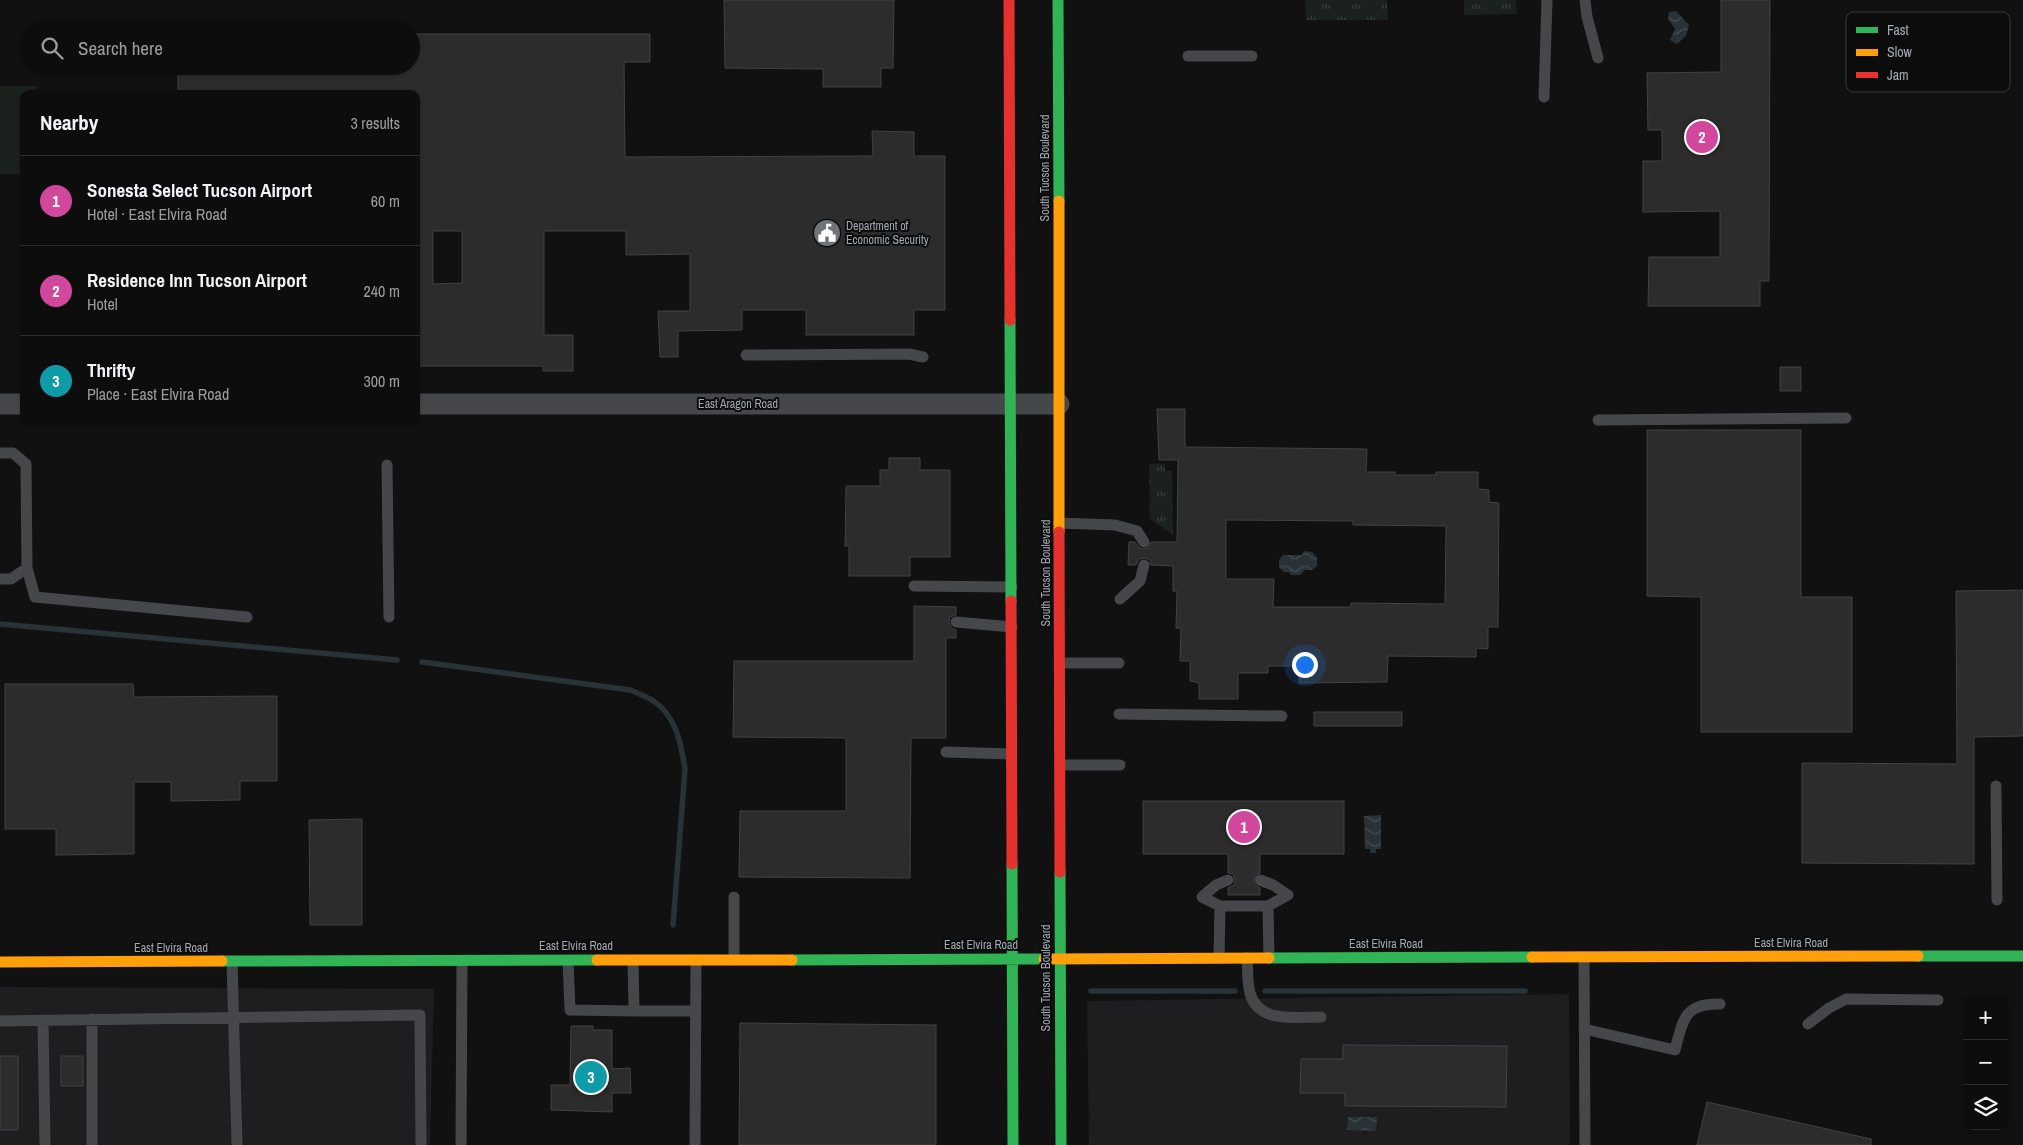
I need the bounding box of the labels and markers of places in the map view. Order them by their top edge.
pin: 2 [1686,118,1718,156]
public building icon: Department of Economic Security [812,218,842,248]
place label: Department of Economic Security [846,218,929,248]
pin: 1 [1228,808,1260,846]
pin: 3 [575,1058,607,1096]

